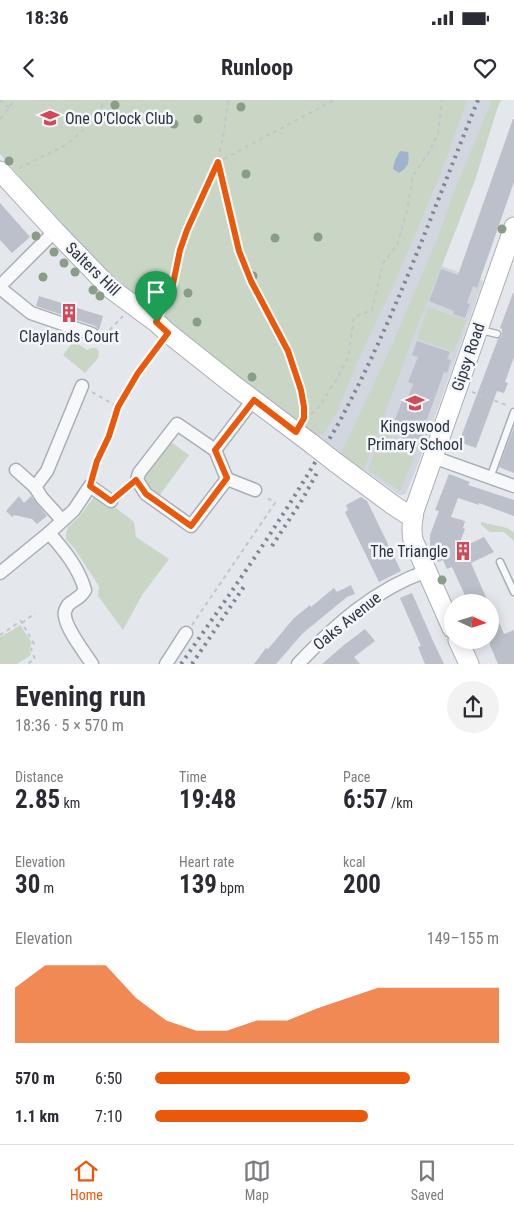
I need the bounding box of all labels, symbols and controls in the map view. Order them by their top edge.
text: 18:36 [25,6,69,29]
icon: back [15,54,43,82]
icon: heart [471,54,499,82]
text: Runloop [221,55,293,80]
school or university icon: One O'Clock Club [39,107,61,129]
place label: One O'Clock Club [65,109,173,128]
street label: Salters Hill [62,238,124,300]
pin [135,271,177,322]
icon: arrive [142,278,170,306]
building icon: Claylands Court [58,302,80,324]
street label: Gipsy Road [447,320,489,394]
place label: Claylands Court [19,327,119,346]
school or university icon: Kingswood Primary School [404,392,426,414]
place label: Kingswood Primary School [367,417,463,454]
building icon: The Triangle [452,540,474,562]
place label: The Triangle [370,542,448,561]
street label: Oaks Avenue [309,588,385,654]
north arrow [444,594,499,649]
map controls [444,594,499,649]
text: Evening run [15,680,146,713]
button: share [447,681,499,733]
text: 18:36 · 5 × 570 m [15,716,124,735]
text: Distance [15,769,63,785]
text: Time [179,769,207,785]
text: Pace [343,769,370,785]
text: 2.85 [15,785,60,814]
text: 19:48 [179,785,236,814]
text: 6:57 [343,785,388,814]
text: km [60,795,80,811]
text: /km [388,795,413,811]
text: Elevation [15,854,65,870]
text: Heart rate [179,854,234,870]
text: kcal [343,854,366,870]
text: 30 [15,870,40,899]
text: 139 [179,870,217,899]
text: 200 [343,870,381,899]
text: m [40,880,54,896]
text: bpm [217,880,244,896]
text: Elevation [15,929,73,948]
text: 149–155 m [427,929,499,948]
text: 570 m [15,1069,55,1088]
text: 6:50 [95,1069,122,1088]
text: 1.1 km [15,1107,59,1126]
text: 7:10 [95,1107,122,1126]
tab: Home [70,1157,103,1203]
tab: Map [243,1157,271,1203]
tab: Saved [411,1157,444,1203]

